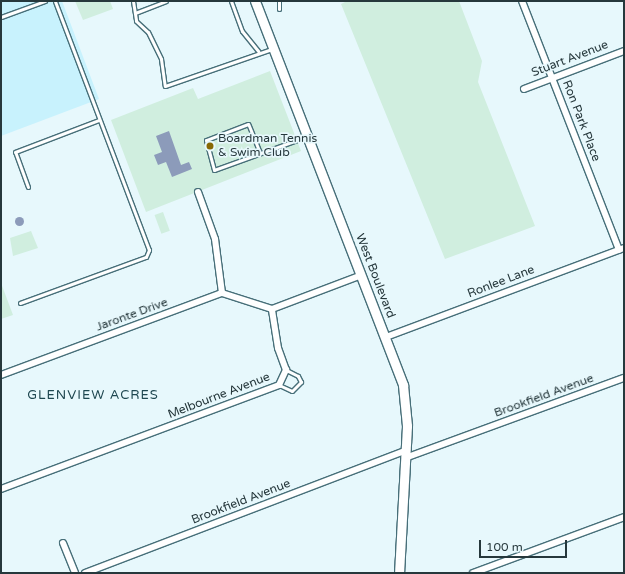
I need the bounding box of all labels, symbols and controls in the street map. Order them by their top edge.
street label: Stuart Avenue [530,38,610,80]
street label: Ron Park Place [559,78,603,164]
place label: Boardman Tennis & Swim Club [218,132,317,160]
marker: Boardman Tennis & Swim Club [205,141,215,151]
street label: West Boulevard [352,232,398,320]
street label: Ronlee Lane [465,263,537,301]
street label: Jaronte Drive [94,295,170,335]
street label: Melbourne Avenue [166,370,272,422]
street label: Brookfield Avenue [492,371,596,421]
district label: GLENVIEW ACRES [27,387,159,403]
street label: Brookfield Avenue [189,476,293,528]
scale bar [481,532,569,558]
text: 100 m [486,540,523,554]

